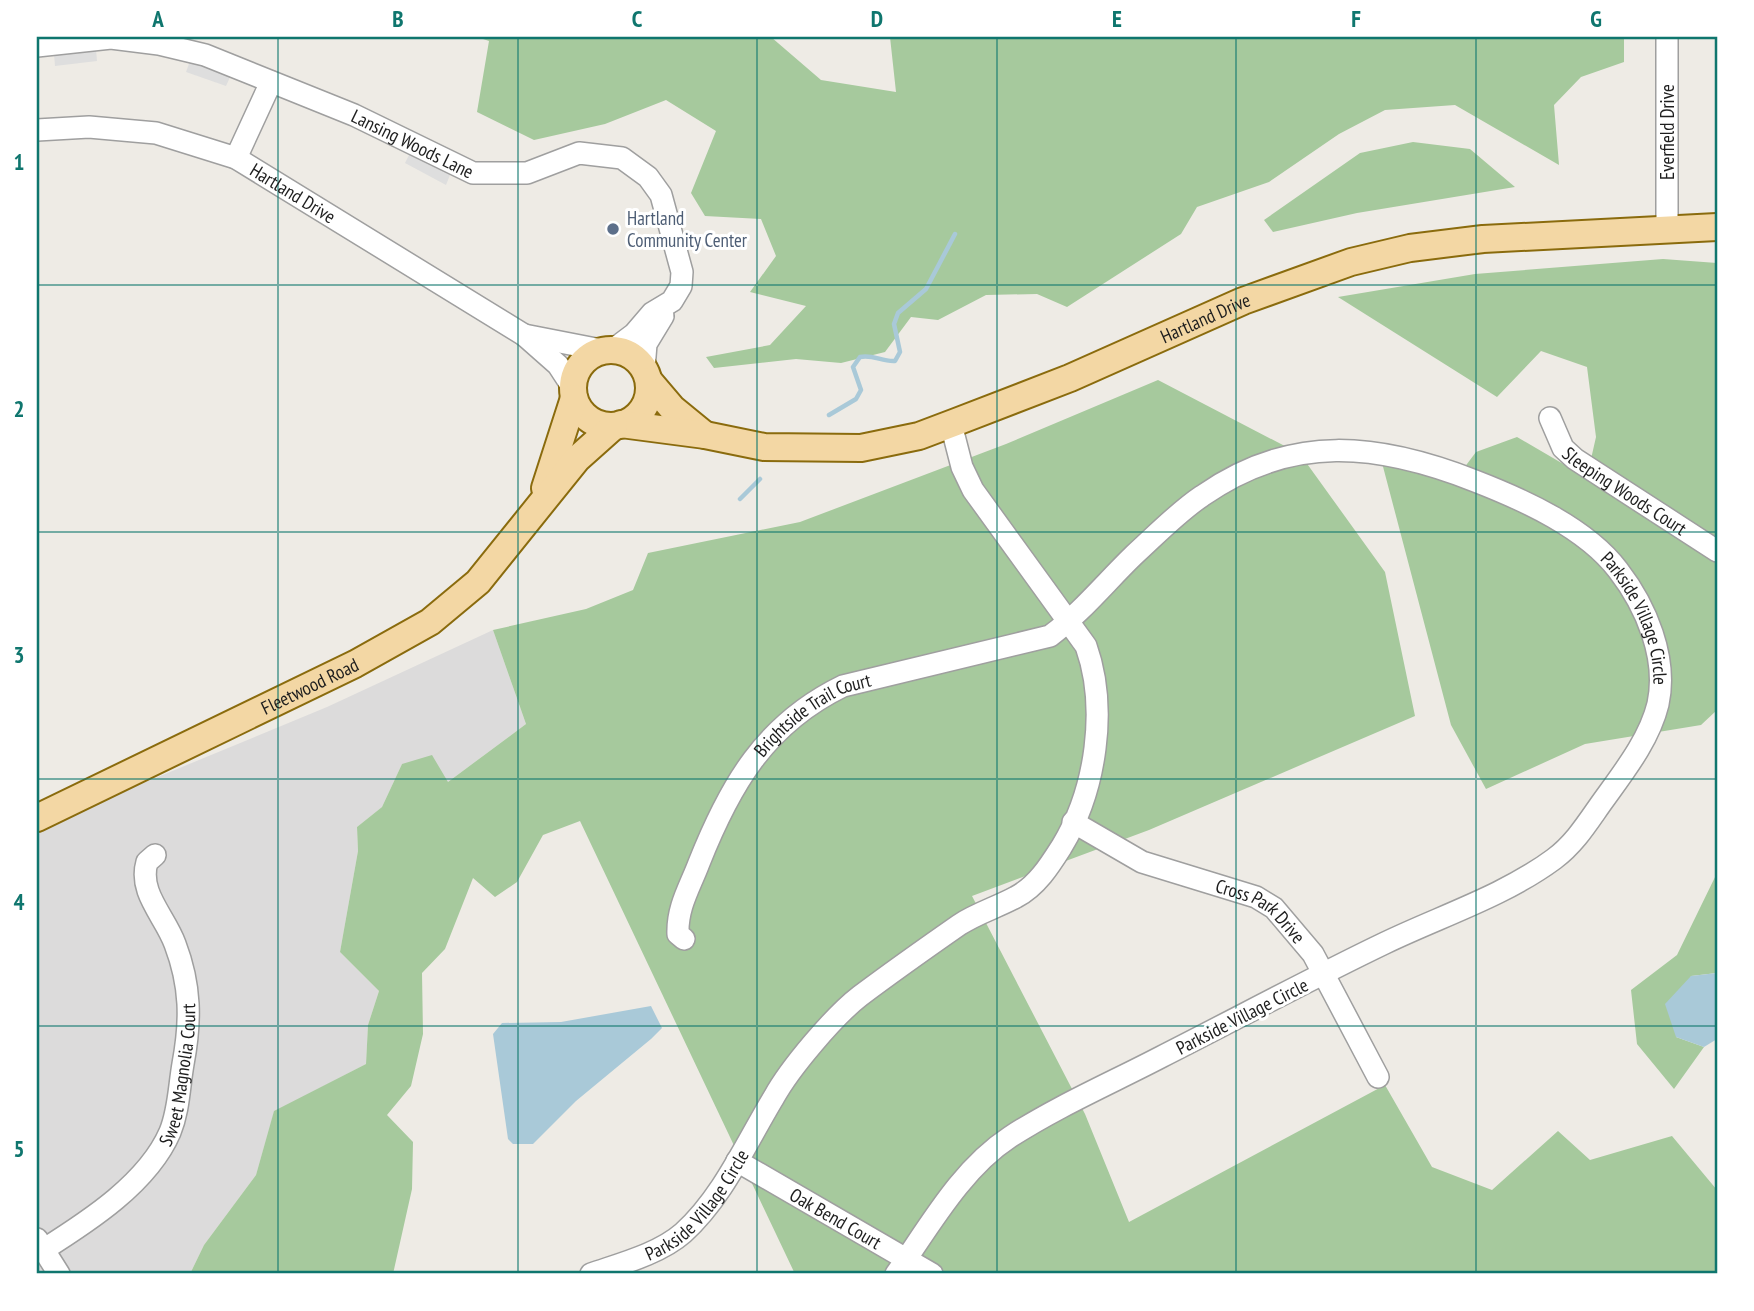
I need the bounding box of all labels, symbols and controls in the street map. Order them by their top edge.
text: A [151,4,164,33]
text: B [392,4,404,33]
text: C [632,4,643,33]
text: D [871,4,883,33]
text: E [1112,4,1122,33]
text: F [1351,4,1361,33]
text: G [1590,4,1602,33]
street label: Everfield Drive [1655,84,1679,180]
street label: Lansing Woods Lane [348,104,478,184]
text: 1 [14,147,25,176]
street label: Hartland Drive [246,158,340,228]
place label: Hartland Community Center [627,206,748,252]
marker: Hartland Community Center [605,221,621,237]
street label: Hartland Drive [1157,287,1253,348]
text: 2 [14,394,25,423]
street label: Sleeping Woods Court [1557,442,1692,541]
street label: Parkside Village Circle [1596,546,1672,685]
text: 3 [14,640,25,669]
street label: Fleetwood Road [257,652,362,720]
street label: Brightside Trail Court [748,667,874,761]
street label: Cross Park Drive [1213,873,1311,948]
text: 4 [14,887,25,916]
street label: Parkside Village Circle [1172,972,1312,1060]
street label: Sweet Magnolia Court [153,1002,200,1150]
text: 5 [14,1134,25,1163]
street label: Parkside Village Circle [641,1145,754,1266]
street label: Oak Bend Court [786,1182,886,1254]

